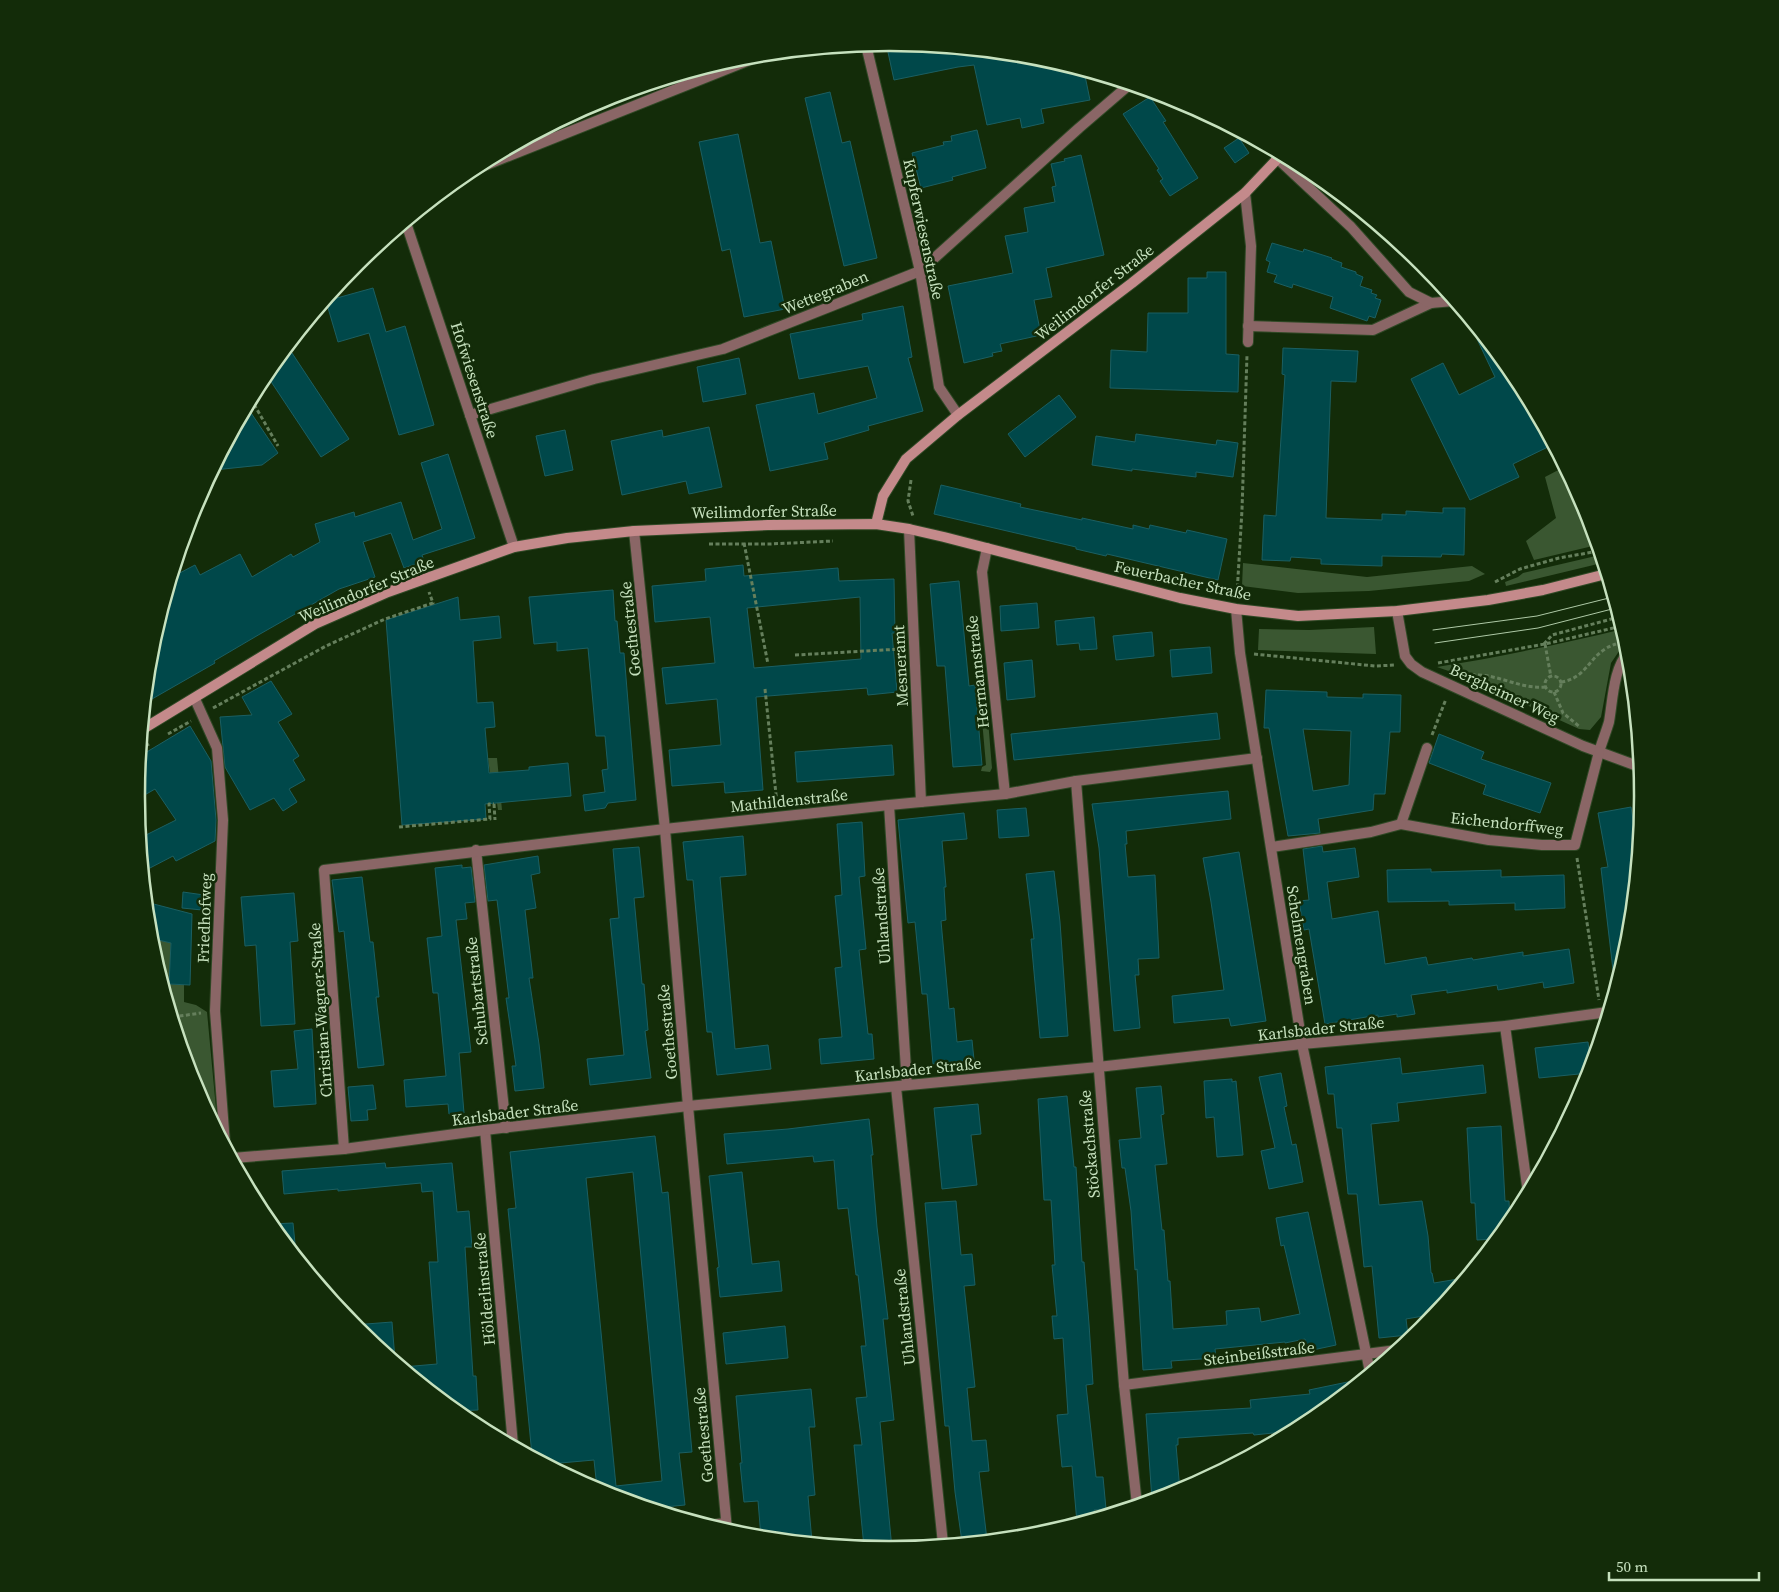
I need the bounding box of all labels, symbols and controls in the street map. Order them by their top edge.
street label: Kupferwiesenstraße [898,156,950,302]
street label: Weilimdorfer Straße [1030,239,1158,345]
street label: Wettegraben [779,265,872,319]
street label: Hofwiesenstraße [446,319,504,441]
street label: Weilimdorfer Straße [691,499,837,523]
street label: Weilimdorfer Straße [295,550,437,628]
street label: Feuerbacher Straße [1112,555,1254,605]
street label: Goethestraße [614,580,646,678]
street label: Hermannstraße [960,614,994,730]
street label: Mesneramt [887,624,913,707]
street label: Bergheimer Weg [1447,658,1563,728]
street label: Mathildenstraße [729,783,849,817]
street label: Eichendorffweg [1450,806,1564,840]
street label: Uhlandstraße [867,867,895,965]
street label: Friedhofweg [191,873,217,963]
street label: Schelmengraben [1282,884,1322,1007]
street label: Christian-Wagner-Straße [303,922,337,1098]
street label: Schubartstraße [459,936,493,1046]
street label: Goethestraße [652,984,682,1080]
street label: Karlsbader Straße [1256,1010,1386,1046]
street label: Karlsbader Straße [853,1051,983,1087]
street label: Stöckachstraße [1073,1089,1105,1199]
street label: Karlsbader Straße [450,1093,580,1131]
street label: Hölderlinstraße [468,1232,500,1346]
street label: Uhlandstraße [888,1268,920,1366]
street label: Steinbeißstraße [1202,1335,1316,1371]
street label: Goethestraße [688,1387,718,1483]
scale bar [1609,1550,1759,1582]
text: 50 m [1616,1556,1648,1577]

